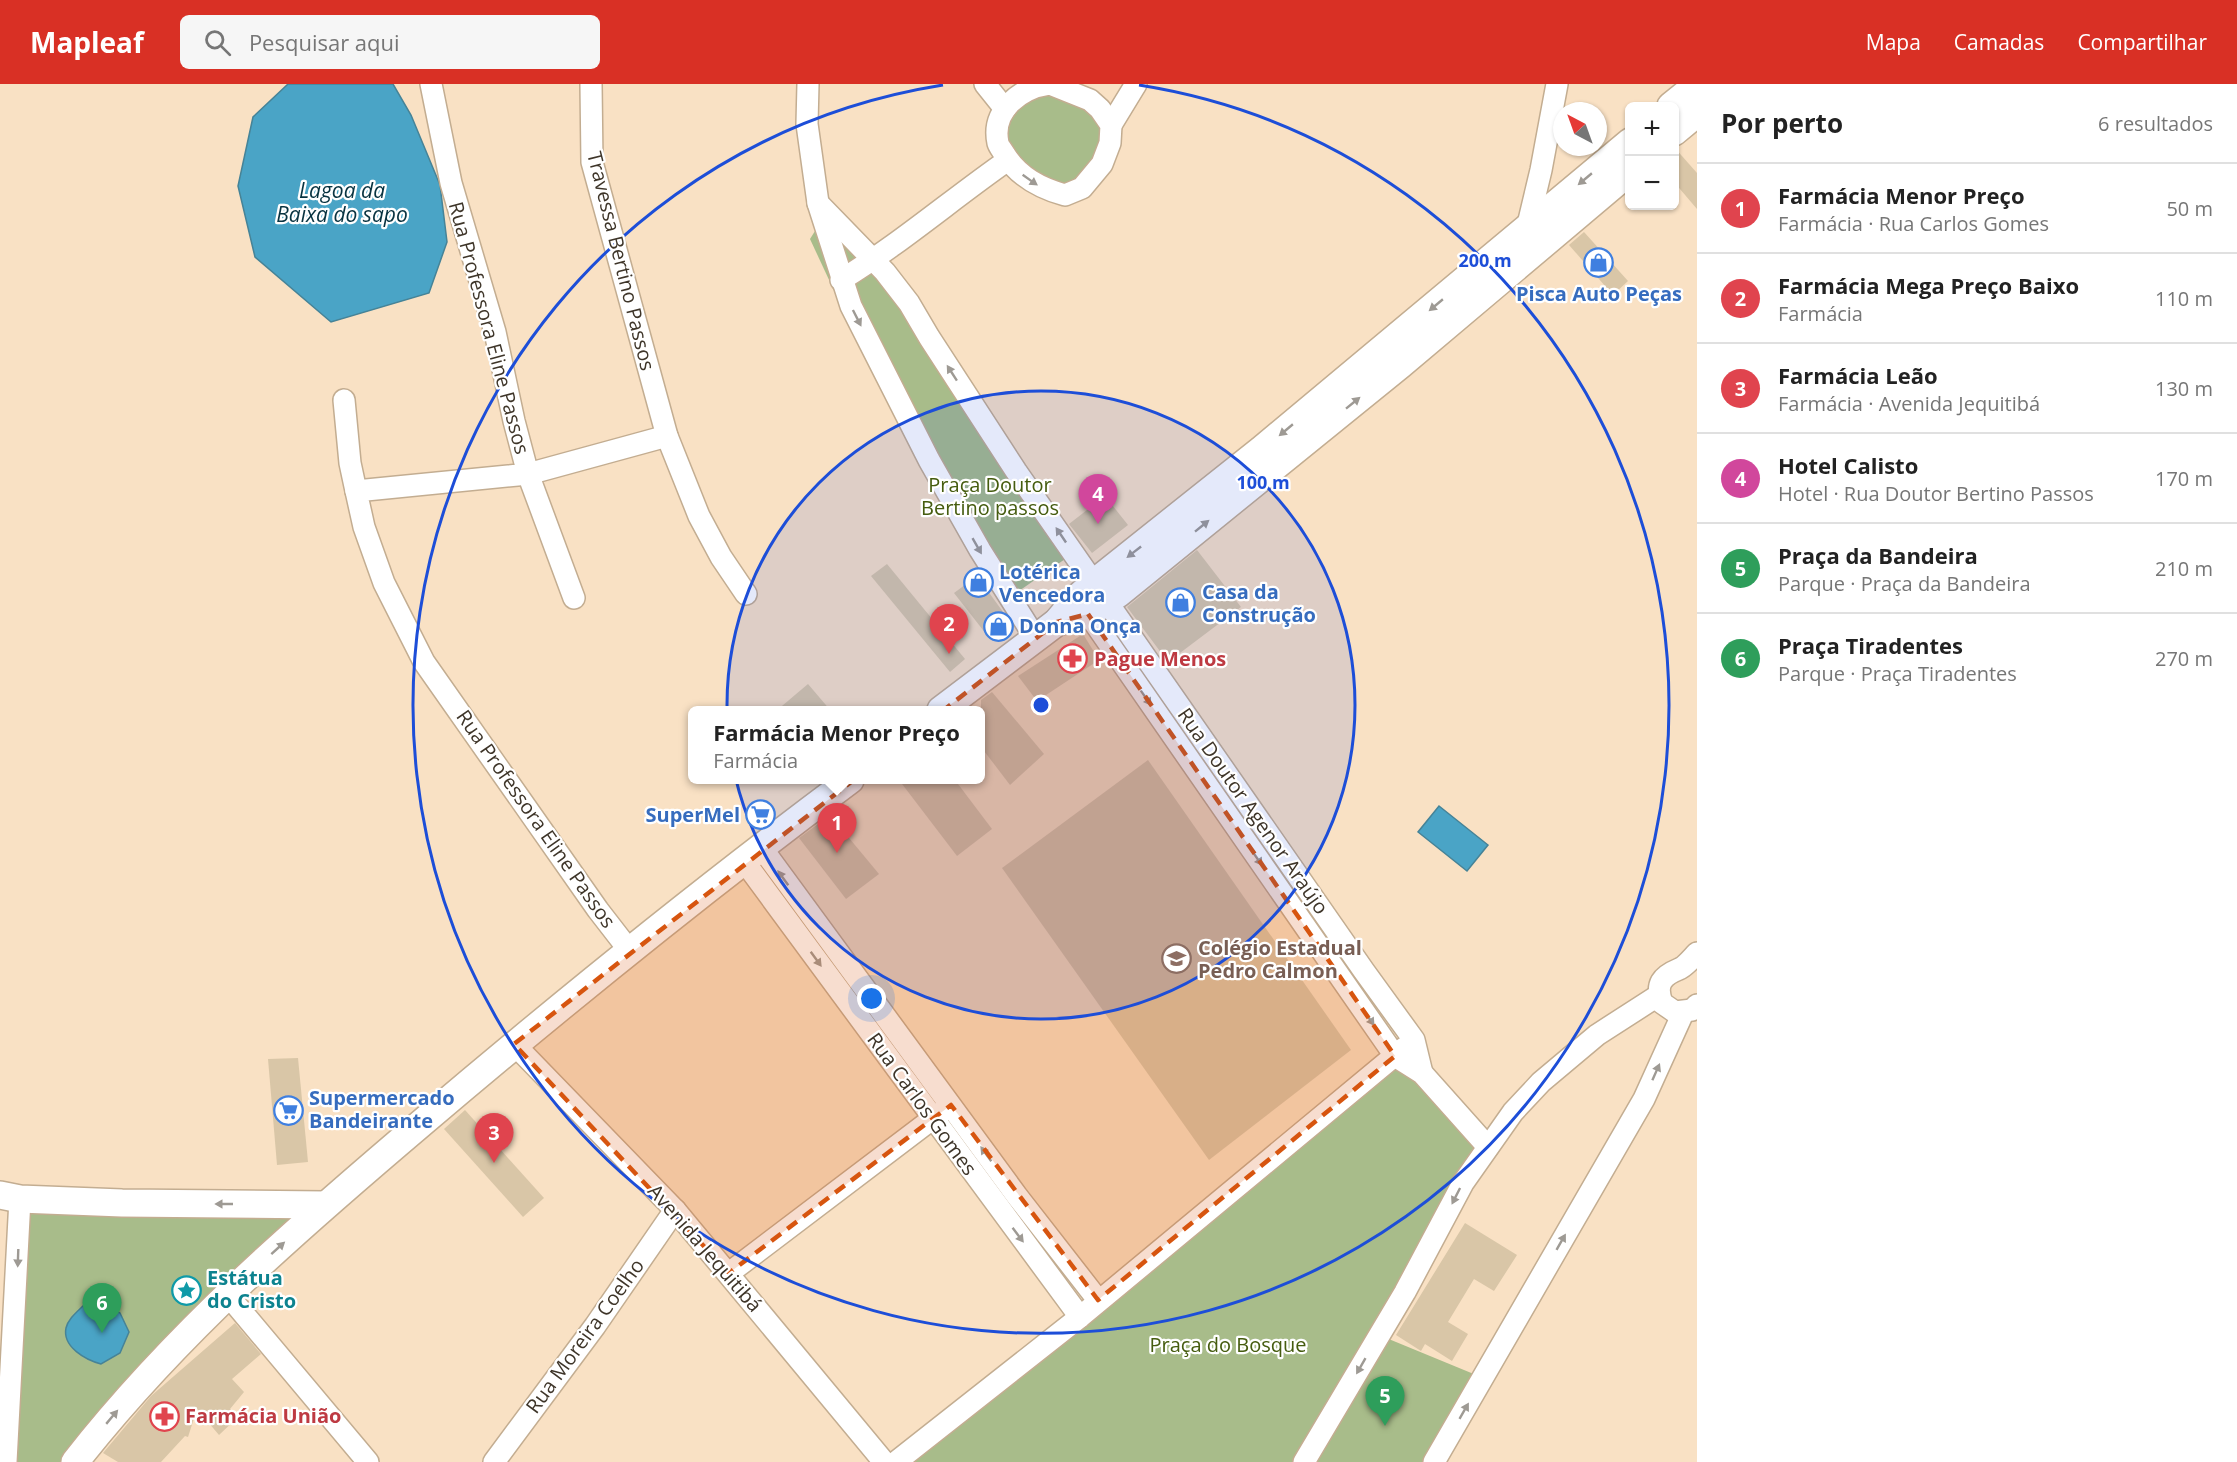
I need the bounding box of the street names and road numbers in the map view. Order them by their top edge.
street label: Travessa Bertino Passos [581,149,662,373]
street label: Rua Professora Eline Passos [443,199,536,457]
street label: Rua Doutor Agenor Araújo [1172,702,1335,919]
street label: Rua Professora Eline Passos [451,704,622,933]
street label: Rua Carlos Gomes [861,1027,983,1181]
street label: Avenida Jequitibá [642,1178,769,1317]
street label: Rua Moreira Coelho [519,1253,650,1419]

